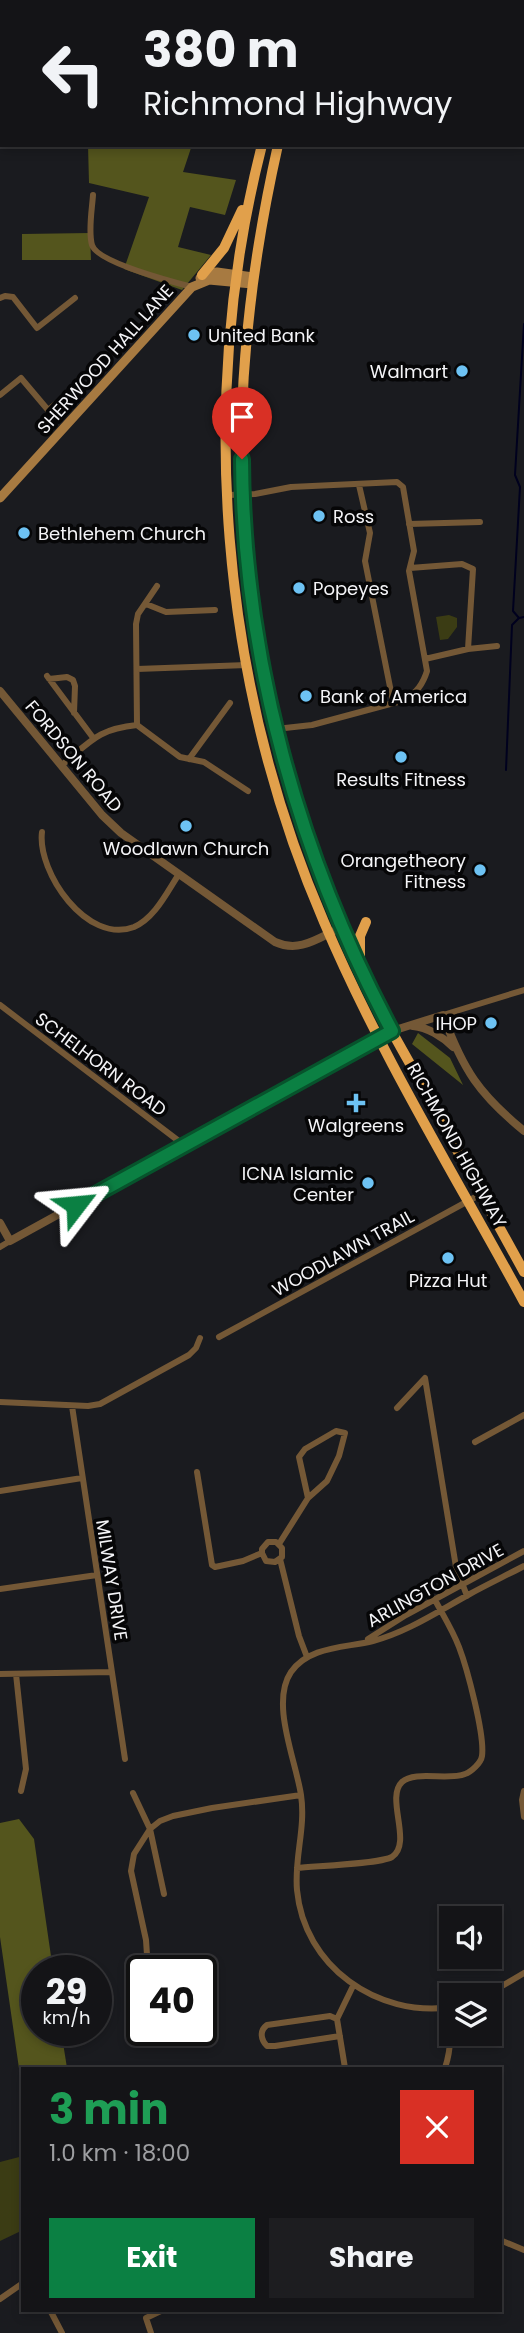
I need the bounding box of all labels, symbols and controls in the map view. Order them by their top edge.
text: 380 m [143,16,299,84]
icon: left [28,28,119,119]
text: Richmond Highway [143,81,452,126]
street label: SHERWOOD HALL LANE [31,279,179,439]
place label: United Bank [208,323,316,348]
marker: United Bank [186,327,202,343]
place label: Walmart [370,359,448,384]
marker: Walmart [454,363,470,379]
pin [212,387,272,459]
icon: arrive [223,398,261,436]
place label: Ross [333,504,374,529]
marker: Ross [311,508,327,524]
place label: Bethlehem Church [38,521,206,546]
marker: Bethlehem Church [16,525,32,541]
place label: Popeyes [313,576,389,601]
marker: Popeyes [291,580,307,596]
place label: Bank of America [320,684,467,709]
marker: Bank of America [298,688,314,704]
street label: FORDSON ROAD [20,695,128,817]
marker: Results Fitness [393,749,409,765]
place label: Results Fitness [336,767,466,792]
marker: Woodlawn Church [178,818,194,834]
place label: Woodlawn Church [103,836,269,861]
place label: Orangetheory Fitness [341,848,466,894]
marker: Orangetheory Fitness [472,862,488,878]
street label: SCHELHORN ROAD [30,1006,172,1122]
place label: IHOP [436,1011,477,1036]
marker: IHOP [483,1015,499,1031]
street label: RICHMOND HIGHWAY [401,1058,513,1232]
marker: Walgreens [348,1095,364,1111]
place label: Walgreens [308,1113,404,1138]
place label: ICNA Islamic Center [242,1161,354,1207]
position arrow [39,1168,113,1242]
marker: ICNA Islamic Center [360,1175,376,1191]
street label: WOODLAWN TRAIL [268,1204,419,1302]
marker: Pizza Hut [440,1250,456,1266]
place label: Pizza Hut [409,1268,487,1293]
street label: MILWAY DRIVE [90,1518,134,1642]
street label: ARLINGTON DRIVE [362,1537,508,1633]
map controls [439,1906,502,2046]
button: sound [439,1906,502,1969]
speed limit sign: 40 [126,1955,217,2046]
text: 29 [46,1967,87,2016]
button: layers [439,1983,502,2046]
text: km/h [43,2005,90,2030]
text: 3 min [49,2080,169,2139]
button: close [400,2090,474,2164]
text: 1.0 km · 18:00 [49,2137,190,2169]
button: Exit [49,2218,255,2298]
button: Share [269,2218,474,2298]

